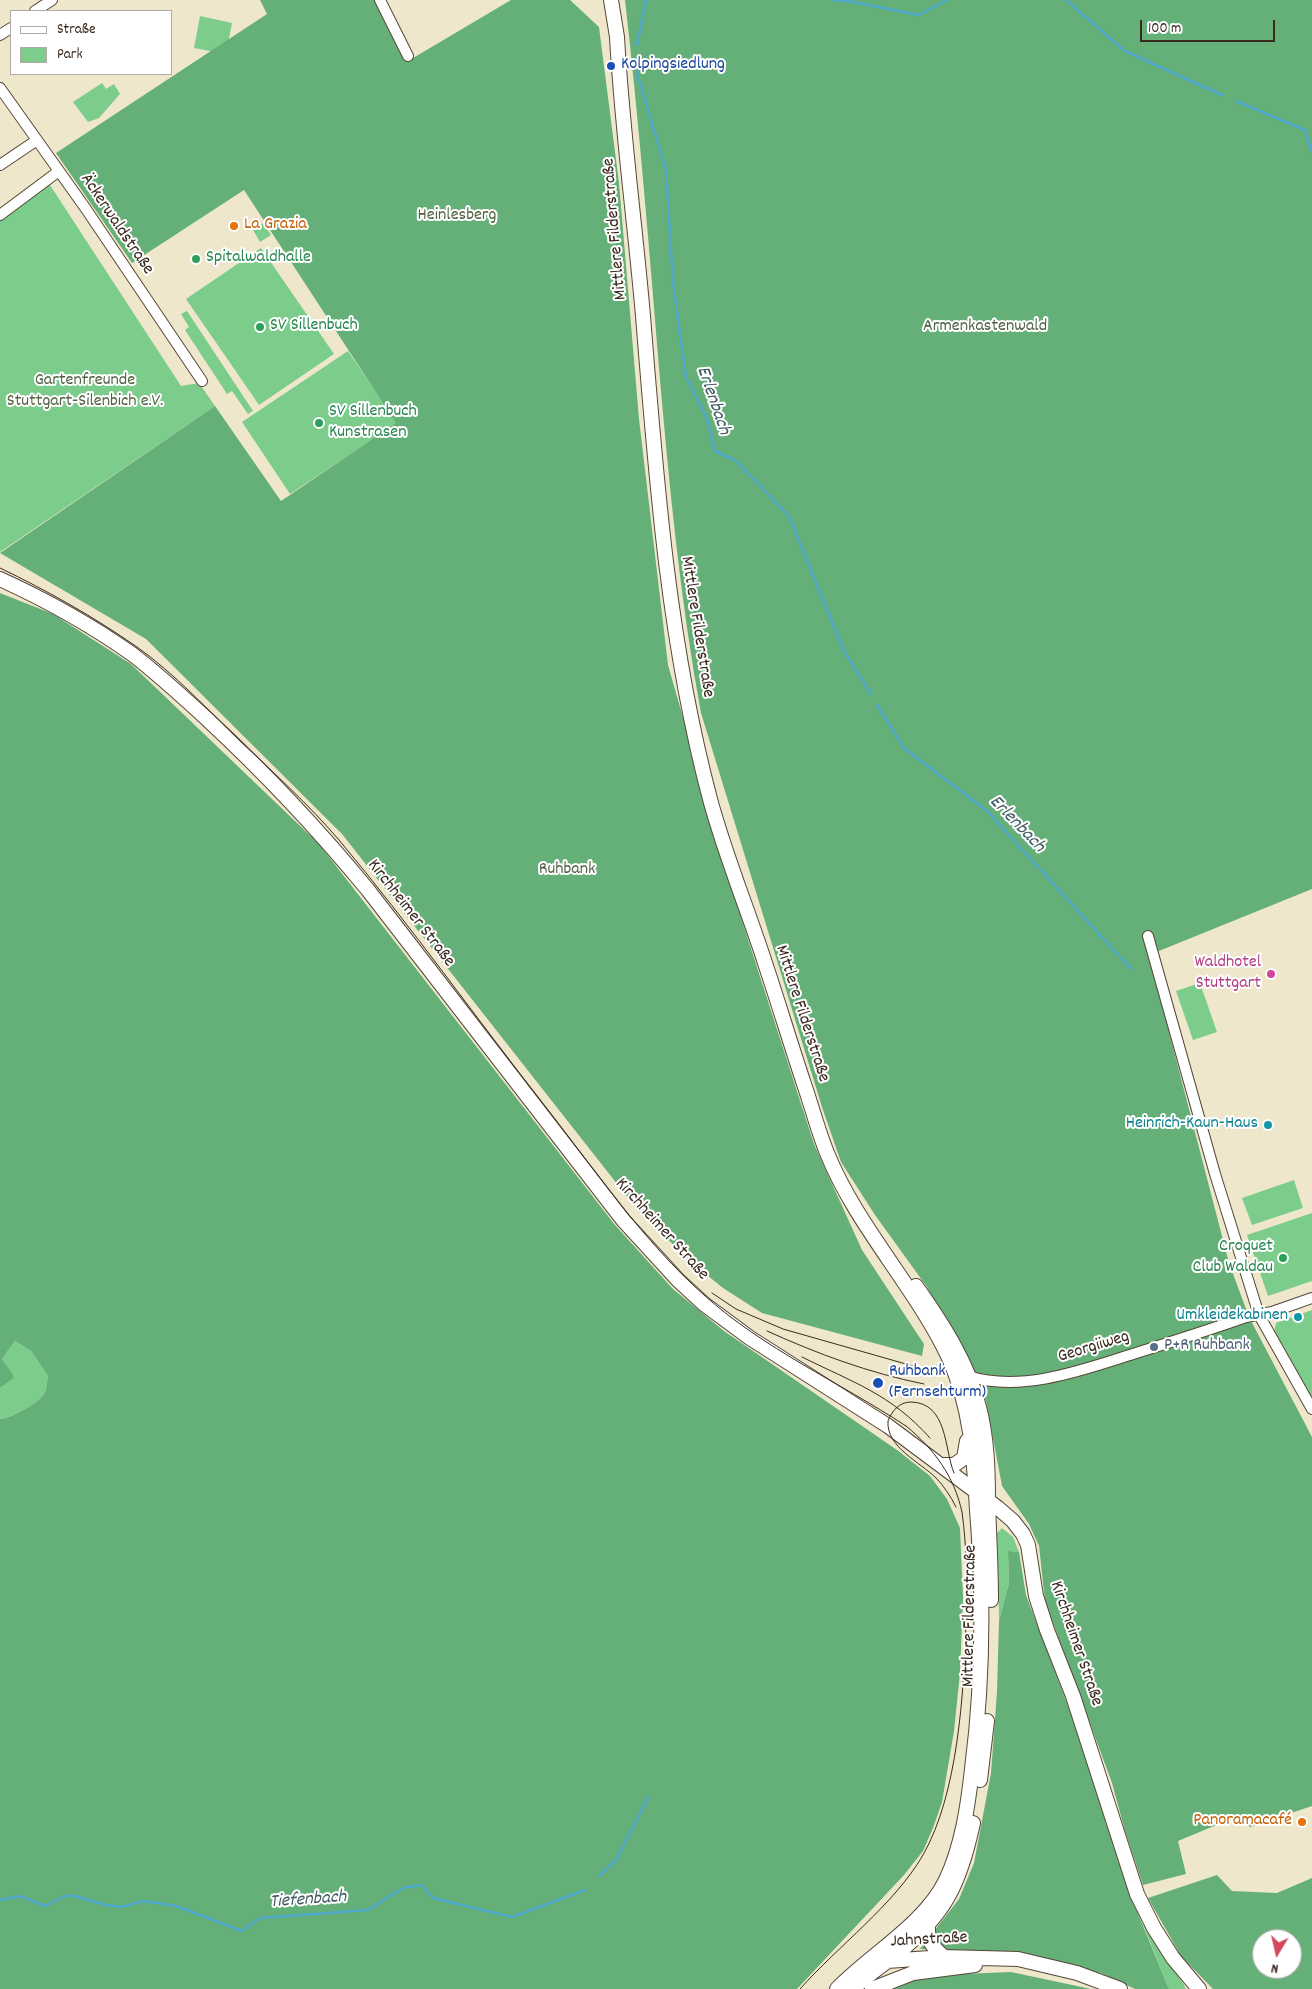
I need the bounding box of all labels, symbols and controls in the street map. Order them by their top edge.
legend [10,10,172,75]
scale bar [1142,10,1277,42]
text: 100 m [1148,18,1181,40]
text: Straße [57,19,95,41]
text: Park [57,44,83,66]
place label: Kolpingsiedlung [621,55,725,77]
marker: Kolpingsiedlung [605,60,617,72]
street label: Mittlere Filderstraße [599,157,633,301]
street label: Äckerwaldstraße [74,170,158,280]
park label: Heinlesberg [418,206,496,228]
place label: La Grazia [244,215,307,237]
marker: La Grazia [228,220,240,232]
place label: Spitalwaldhalle [206,248,311,270]
marker: Spitalwaldhalle [190,253,202,265]
place label: SV Sillenbuch [270,316,358,338]
park label: Armenkastenwald [923,317,1047,339]
marker: SV Sillenbuch [254,321,266,333]
water label: Erlenbach [690,364,734,438]
park label: Gartenfreunde Stuttgart-Silenbich e.V. [7,371,163,414]
place label: SV Sillenbuch Kunstrasen [329,402,417,444]
marker: SV Sillenbuch Kunstrasen [313,417,325,429]
street label: Mittlere Filderstraße [674,555,718,699]
water label: Erlenbach [983,792,1049,858]
street label: Kirchheimer Straße [361,856,459,972]
park label: Ruhbank [539,860,595,882]
street label: Mittlere Filderstraße [769,943,833,1085]
place label: Waldhotel Stuttgart [1194,953,1261,996]
marker: Waldhotel Stuttgart [1265,968,1277,980]
place label: Heinrich-Kaun-Haus [1126,1114,1258,1136]
marker: Heinrich-Kaun-Haus [1262,1119,1274,1131]
street label: Kirchheimer Straße [609,1174,713,1286]
place label: Croquet Club Waldau [1192,1237,1273,1280]
marker: Croquet Club Waldau [1277,1252,1289,1264]
place label: Umkleidekabinen [1176,1306,1288,1328]
marker: Umkleidekabinen [1292,1311,1304,1323]
street label: Georgiiweg [1056,1327,1132,1369]
place label: P+R Ruhbank [1164,1336,1250,1358]
marker: P+R Ruhbank [1148,1341,1160,1353]
place label: Ruhbank (Fernsehturm) [889,1362,986,1405]
marker: Ruhbank (Fernsehturm) [871,1376,885,1390]
street label: Mittlere Filderstraße [959,1545,983,1687]
street label: Kirchheimer Straße [1044,1579,1106,1709]
place label: Panoramacafé [1193,1811,1292,1833]
marker: Panoramacafé [1296,1816,1308,1828]
water label: Tiefenbach [269,1887,347,1915]
street label: Jahnstraße [890,1928,968,1954]
north arrow [1252,1929,1302,1979]
text: N [1270,1957,1280,1978]

